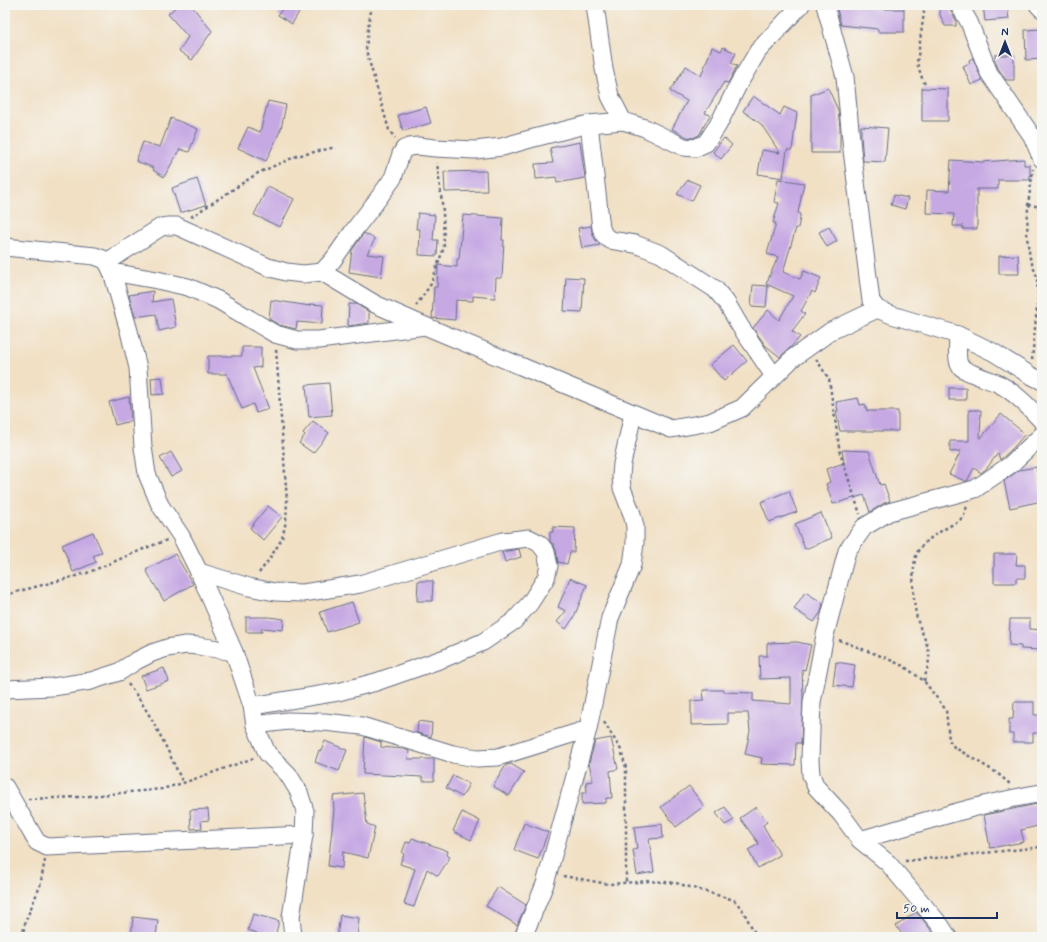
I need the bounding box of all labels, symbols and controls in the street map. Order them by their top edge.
north arrow [985,22,1025,62]
text: N [1001,26,1009,40]
scale bar [897,894,997,920]
text: 50 m [903,901,930,917]

